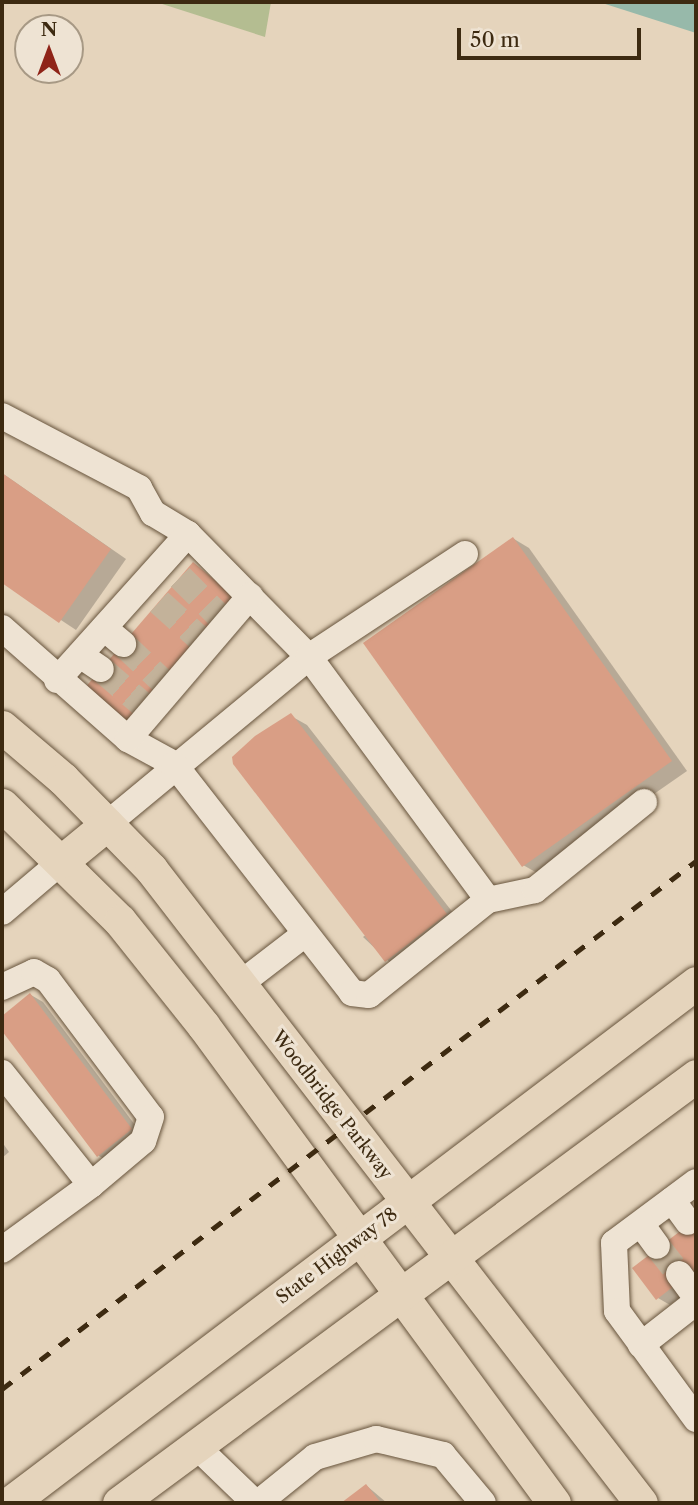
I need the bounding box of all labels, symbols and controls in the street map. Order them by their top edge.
north arrow [14,14,84,84]
scale bar [460,14,644,58]
text: N [41,18,57,41]
text: 50 m [470,27,520,52]
street label: Woodbridge Parkway [267,1026,397,1184]
street label: State Highway 78 [272,1203,402,1309]

